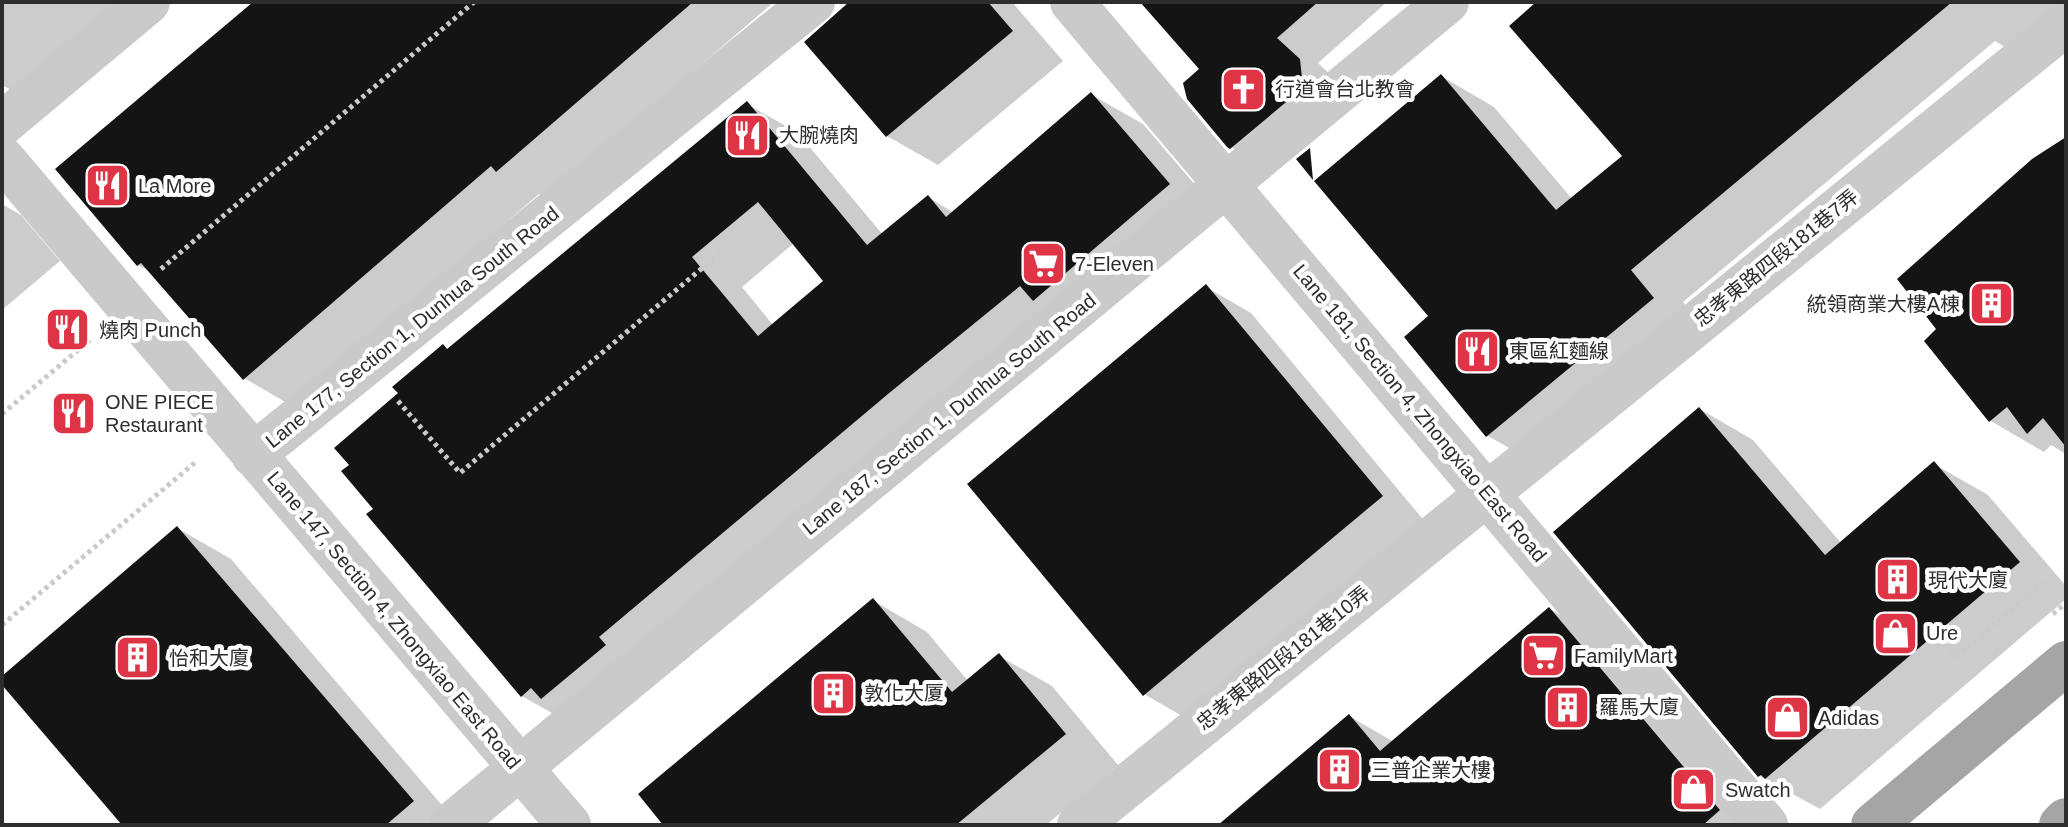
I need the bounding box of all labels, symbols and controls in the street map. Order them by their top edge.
church icon: 行道會台北教會 [1220,65,1268,113]
place label: 行道會台北教會 [1275,78,1415,100]
restaurant icon: 大腕燒肉 [724,111,772,159]
place label: 大腕燒肉 [779,124,859,146]
restaurant icon: La More [83,162,131,210]
place label: La More [138,175,211,197]
street label: 忠孝東路四段181巷7弄 [1690,185,1862,331]
street label: Lane 177, Section 1, Dunhua South Road [261,202,563,452]
supermarket icon: 7-Eleven [1020,240,1068,288]
place label: 7-Eleven [1075,253,1154,275]
street label: Lane 181, Section 4, Zhongxiao East Road [1289,260,1551,566]
building icon: 統領商業大樓A棟 [1967,280,2015,328]
street label: Lane 187, Section 1, Dunhua South Road [798,289,1100,539]
place label: 統領商業大樓A棟 [1807,293,1960,315]
restaurant icon: 燒肉 Punch [44,306,92,354]
place label: 燒肉 Punch [99,319,201,341]
restaurant icon: 東區紅麵線 [1454,327,1502,375]
place label: 東區紅麵線 [1509,340,1609,362]
restaurant icon: ONE PIECE Restaurant [50,390,98,438]
place label: ONE PIECE Restaurant [105,391,214,436]
street label: Lane 147, Section 4, Zhongxiao East Road [263,467,525,773]
building icon: 現代大廈 [1873,556,1921,604]
place label: 現代大廈 [1928,569,2008,591]
street label: 忠孝東路四段181巷10弄 [1192,582,1374,734]
shop icon: Ure [1871,609,1919,657]
place label: Ure [1926,622,1958,644]
supermarket icon: FamilyMart [1519,632,1567,680]
building icon: 怡和大廈 [114,634,162,682]
place label: FamilyMart [1574,645,1673,667]
place label: 怡和大廈 [169,647,249,669]
building icon: 敦化大厦 [809,669,857,717]
place label: 敦化大厦 [864,682,944,704]
building icon: 羅馬大廈 [1544,683,1592,731]
shop icon: Adidas [1763,694,1811,742]
place label: 羅馬大廈 [1599,696,1679,718]
place label: Adidas [1818,707,1879,729]
building icon: 三普企業大樓 [1316,746,1364,794]
place label: 三普企業大樓 [1371,759,1491,781]
shop icon: Swatch [1670,766,1718,814]
place label: Swatch [1725,779,1791,801]

